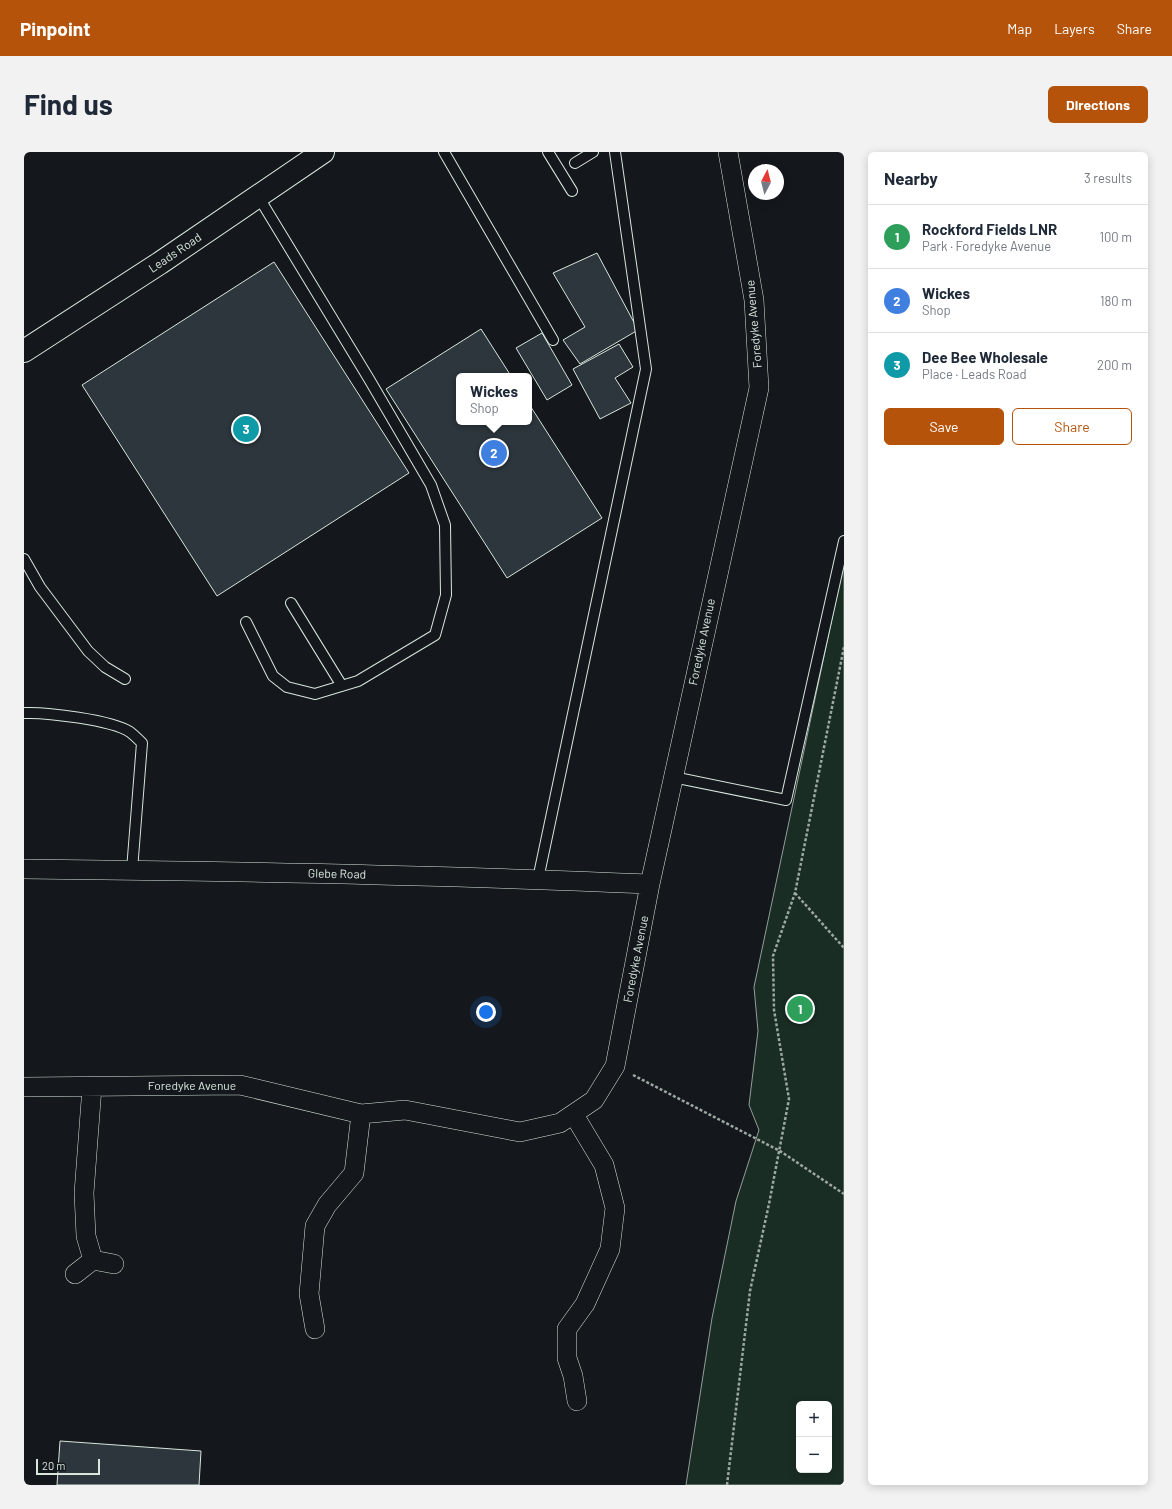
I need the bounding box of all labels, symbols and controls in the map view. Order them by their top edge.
text: Pinpoint [20,17,90,40]
text: Map [1007,20,1032,37]
text: Layers [1054,20,1095,37]
text: Share [1117,20,1152,37]
button: Directions [1048,86,1148,123]
text: Find us [24,87,113,121]
north arrow [748,164,784,200]
text: Nearby [884,168,938,188]
text: 3 results [1084,170,1132,186]
text: Rockford Fields LNR [922,220,1057,238]
street label: Leads Road [145,229,203,275]
text: 1 [895,229,899,245]
text: 100 m [1099,229,1132,245]
text: Park · Foredyke Avenue [922,238,1051,254]
street label: Foredyke Avenue [742,279,764,369]
text: Wickes [922,284,970,302]
text: 2 [893,293,901,309]
text: 180 m [1100,293,1132,309]
text: Shop [922,302,951,318]
text: Dee Bee Wholesale [922,348,1048,366]
text: 3 [893,357,901,373]
text: 200 m [1097,357,1132,373]
text: Place · Leads Road [922,366,1027,382]
popup [456,373,532,425]
text: Wickes [470,382,518,400]
text: Shop [470,400,499,416]
button: Save [884,408,1004,445]
button: Share [1012,408,1132,445]
pin: 3 [233,414,259,444]
pin: 2 [481,438,507,468]
street label: Foredyke Avenue [685,597,717,686]
street label: Glebe Road [308,865,366,881]
street label: Foredyke Avenue [620,914,650,1004]
pin: 1 [787,994,813,1024]
your location [476,1002,496,1022]
street label: Foredyke Avenue [148,1078,236,1092]
map controls [796,1401,832,1473]
button: + [796,1401,832,1437]
button: − [796,1437,832,1473]
scale bar [36,1457,100,1476]
text: 20 m [42,1459,65,1472]

